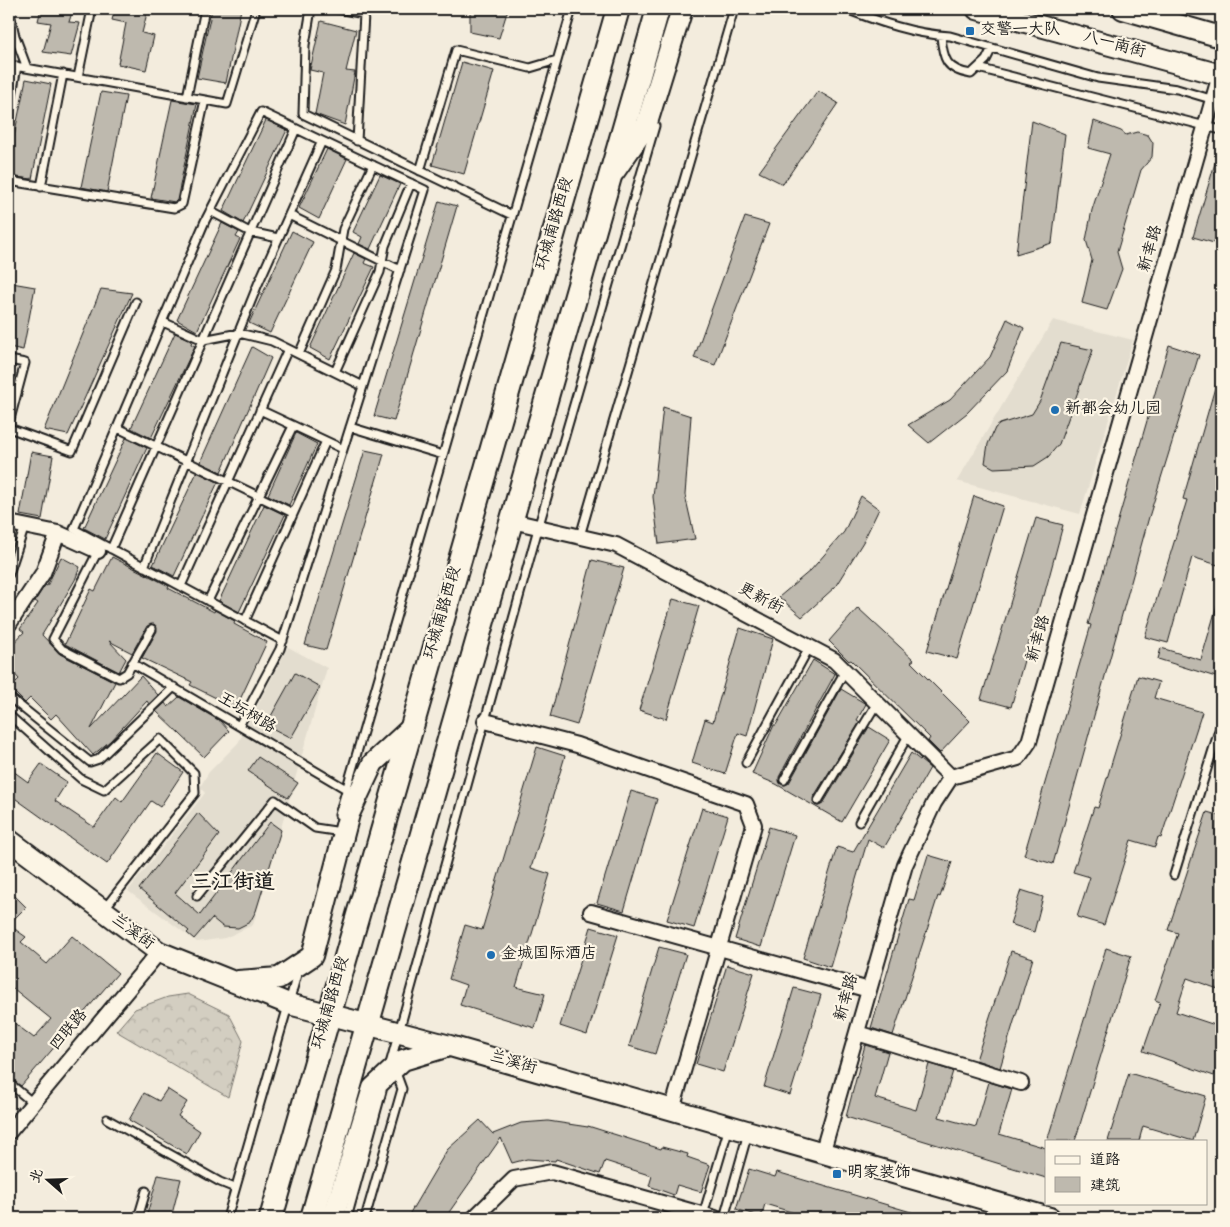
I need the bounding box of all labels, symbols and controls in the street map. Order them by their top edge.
place label: 交警一大队 [980,20,1060,41]
marker: 交警一大队 [964,25,976,37]
street label: 八一南街 [1081,27,1148,63]
street label: 环城南路西段 [532,175,578,273]
street label: 新幸路 [1134,223,1168,275]
place label: 新都会幼儿园 [1065,399,1161,420]
marker: 新都会幼儿园 [1049,404,1061,416]
street label: 环城南路西段 [420,564,466,662]
street label: 更新街 [734,579,786,620]
street label: 新幸路 [1022,613,1056,665]
street label: 王坛树路 [214,688,279,739]
district label: 三江街道 [191,870,275,897]
street label: 兰溪街 [107,910,157,955]
place label: 金城国际酒店 [501,944,597,965]
marker: 金城国际酒店 [485,949,497,961]
street label: 环城南路西段 [308,954,354,1052]
street label: 新幸路 [830,972,864,1024]
street label: 四联路 [46,1005,93,1055]
street label: 兰溪街 [487,1047,539,1080]
legend [1045,1140,1208,1204]
text: 道路 [1090,1152,1120,1170]
north arrow [22,1154,72,1204]
place label: 明家装饰 [847,1163,911,1184]
text: 北 [28,1167,49,1186]
marker: 明家装饰 [831,1168,843,1180]
text: 建筑 [1090,1178,1120,1196]

